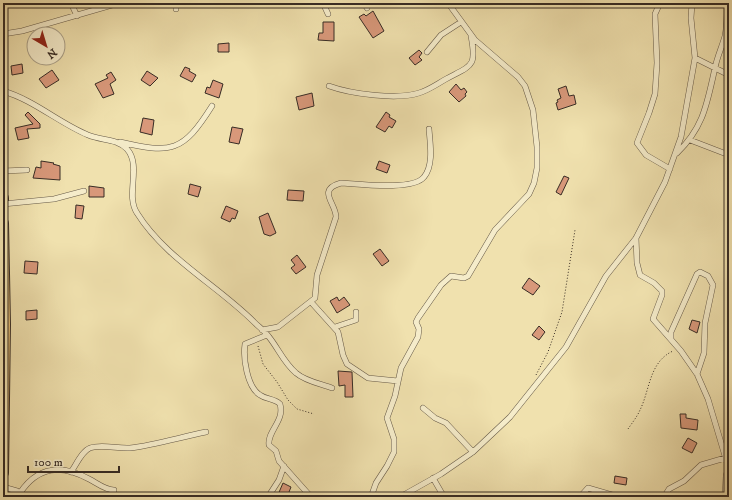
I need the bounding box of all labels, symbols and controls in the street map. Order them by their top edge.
north arrow [26,26,66,66]
text: N [44,45,59,61]
scale bar [28,448,119,474]
text: 100 m [34,455,63,470]

